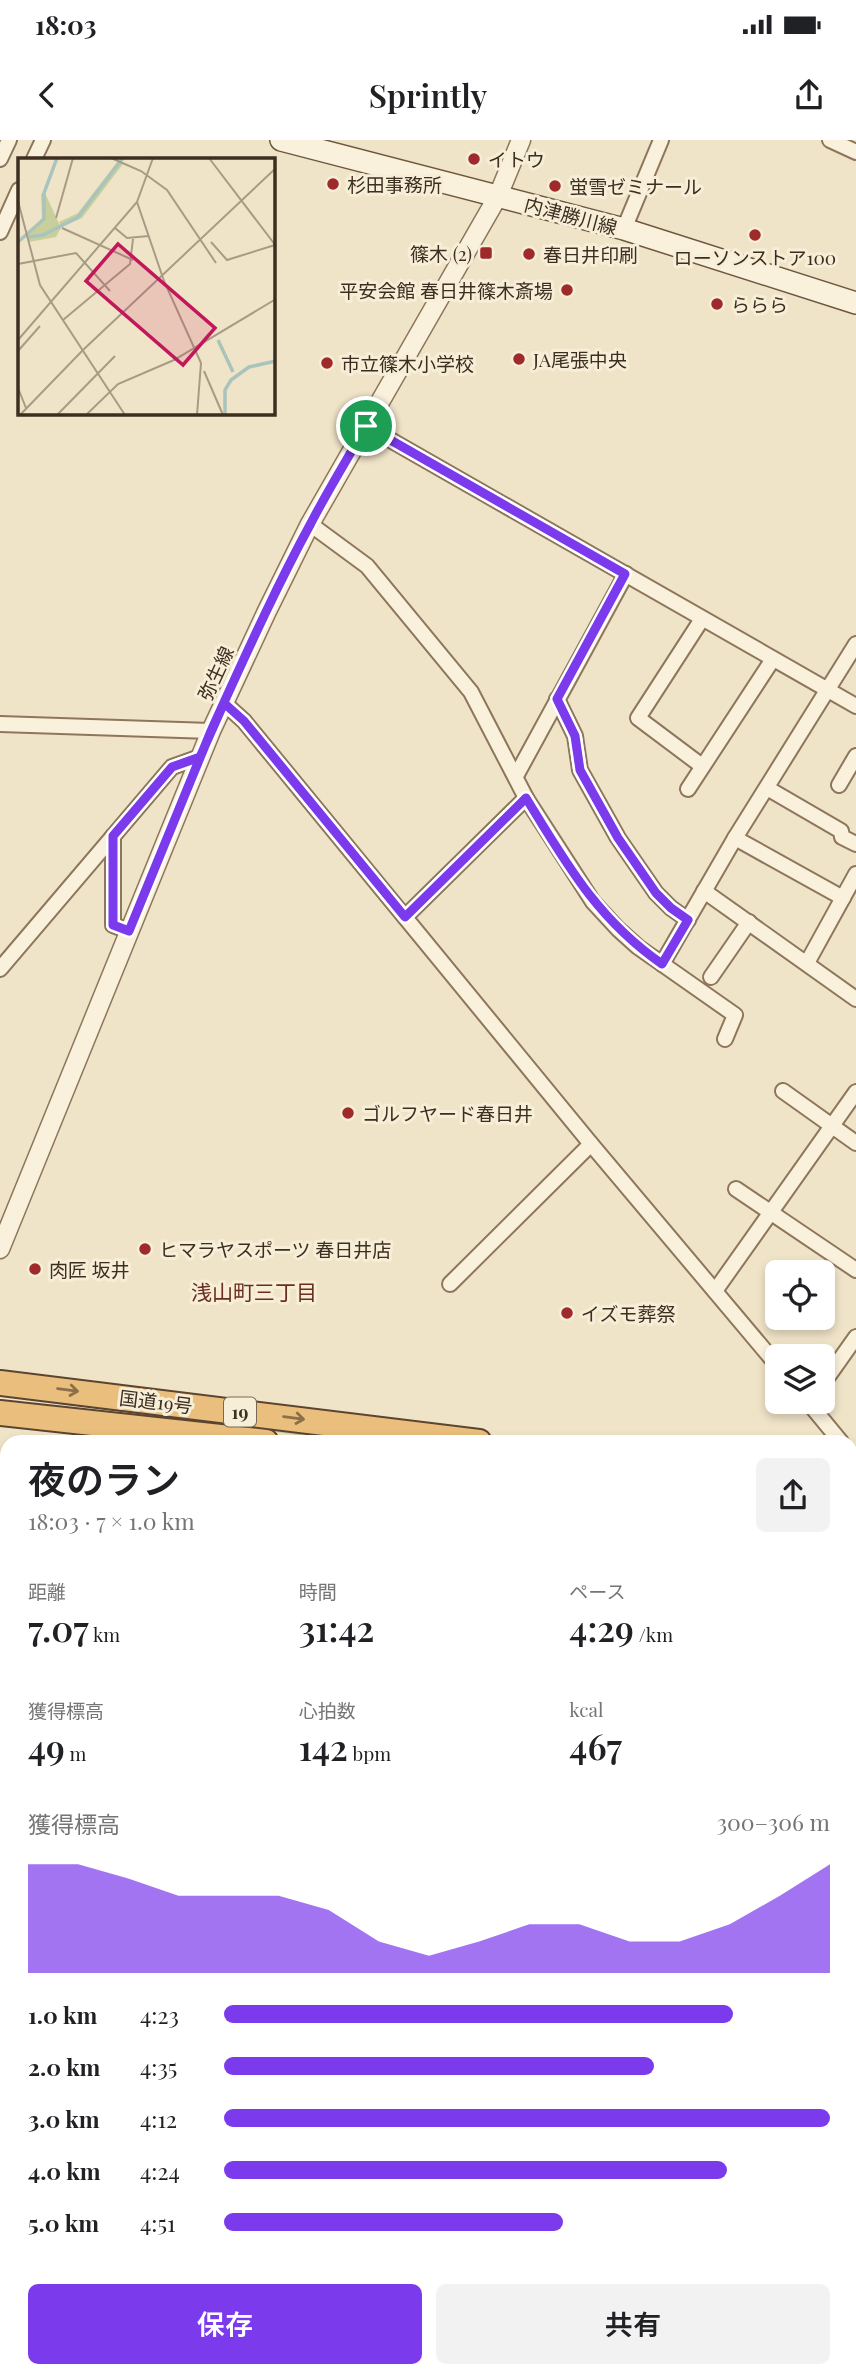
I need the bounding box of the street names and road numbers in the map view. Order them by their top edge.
street label: 内津勝川線 [522,190,620,240]
street label: 弥生線 [191,642,239,704]
street label: 国道19号 [118,1384,194,1418]
road number: 19 [224,1398,256,1427]

